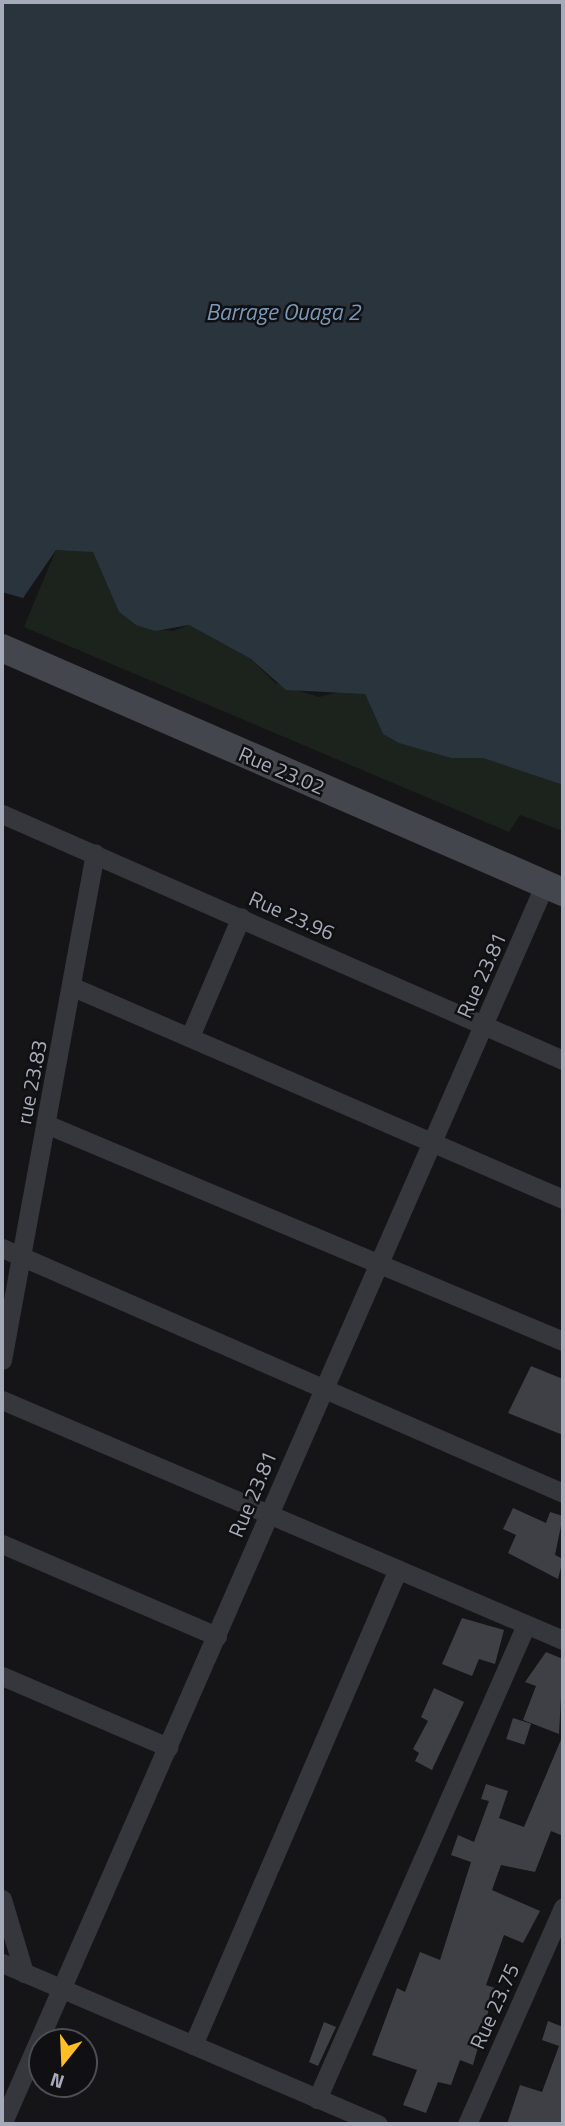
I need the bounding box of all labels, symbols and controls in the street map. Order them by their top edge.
water label: Barrage Ouaga 2 [206,298,360,326]
street label: Rue 23.02 [235,741,329,799]
street label: Rue 23.96 [245,885,339,945]
street label: Rue 23.81 [451,928,511,1022]
street label: rue 23.83 [11,1038,51,1126]
street label: Rue 23.81 [223,1447,281,1541]
street label: Rue 23.75 [464,1959,524,2053]
north arrow [28,2028,98,2098]
text: N [46,2066,68,2097]

